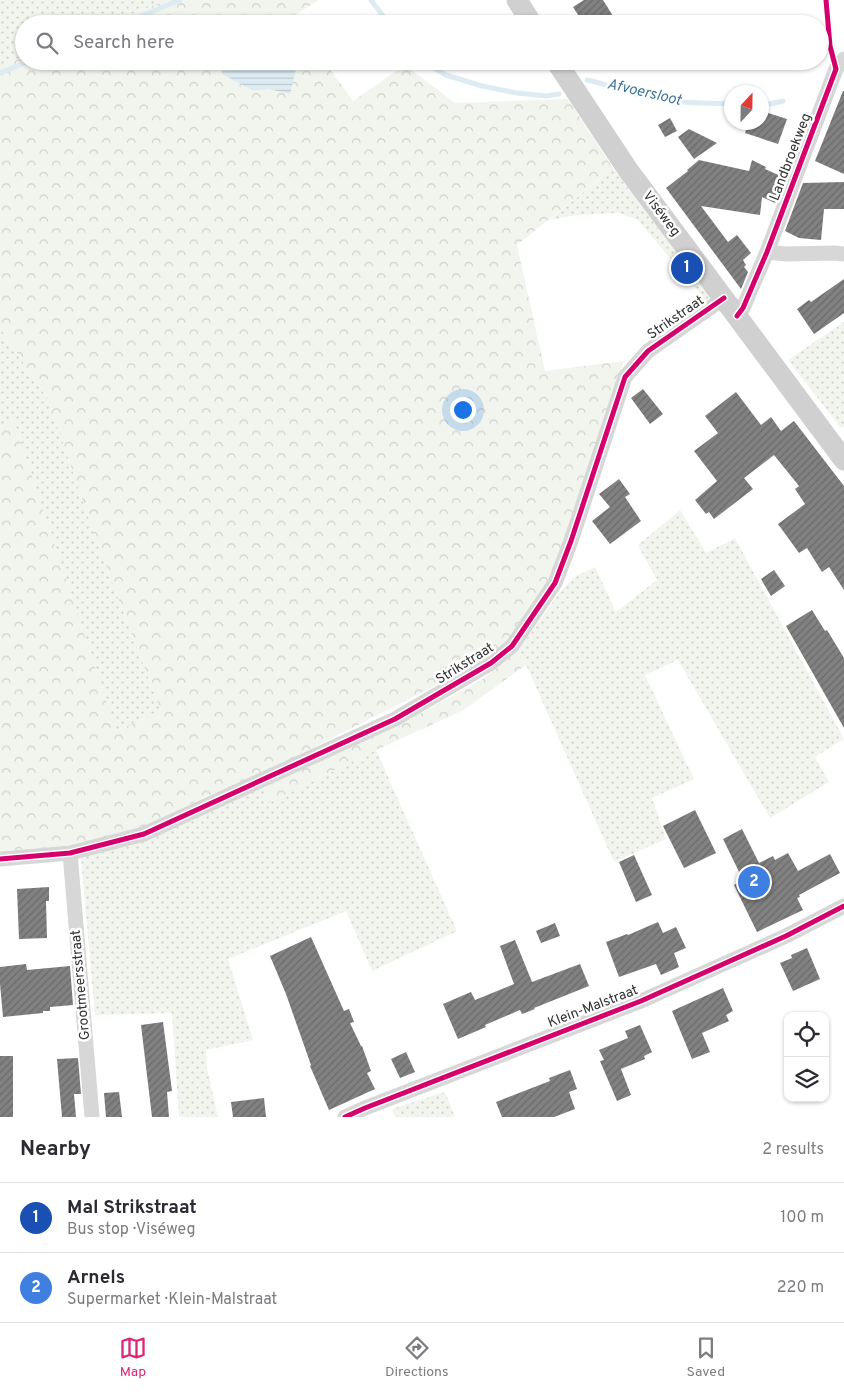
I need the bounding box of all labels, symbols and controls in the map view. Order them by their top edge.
search box [15,15,829,70]
icon: search [33,29,61,57]
text: Search here [73,31,175,55]
water label: Afvoersloot [605,75,683,111]
north arrow [724,85,769,130]
street label: Landbroekweg [766,111,816,203]
street label: Viséweg [639,188,683,240]
pin: 1 [671,249,703,287]
street label: Strikstraat [644,292,708,344]
your location [450,397,476,423]
street label: Strikstraat [433,639,497,689]
pin: 2 [738,863,770,901]
street label: Grootmeersstraat [68,929,94,1041]
street label: Klein-Malstraat [545,982,641,1032]
map controls [784,1012,829,1102]
button: locate [784,1012,829,1057]
button: layers [784,1057,829,1102]
text: Nearby [20,1136,91,1163]
text: 2 results [762,1140,824,1160]
text: Mal Strikstraat [67,1196,197,1220]
text: 1 [33,1208,39,1228]
text: 100 m [780,1208,824,1228]
text: Bus stop · Viséweg [67,1220,195,1240]
text: Arnels [67,1266,125,1290]
text: 2 [31,1278,41,1298]
text: 220 m [777,1278,824,1298]
text: Supermarket · Klein-Malstraat [67,1290,277,1310]
tab: Map [119,1334,147,1381]
tab: Directions [385,1334,449,1381]
tab: Saved [687,1334,725,1381]

